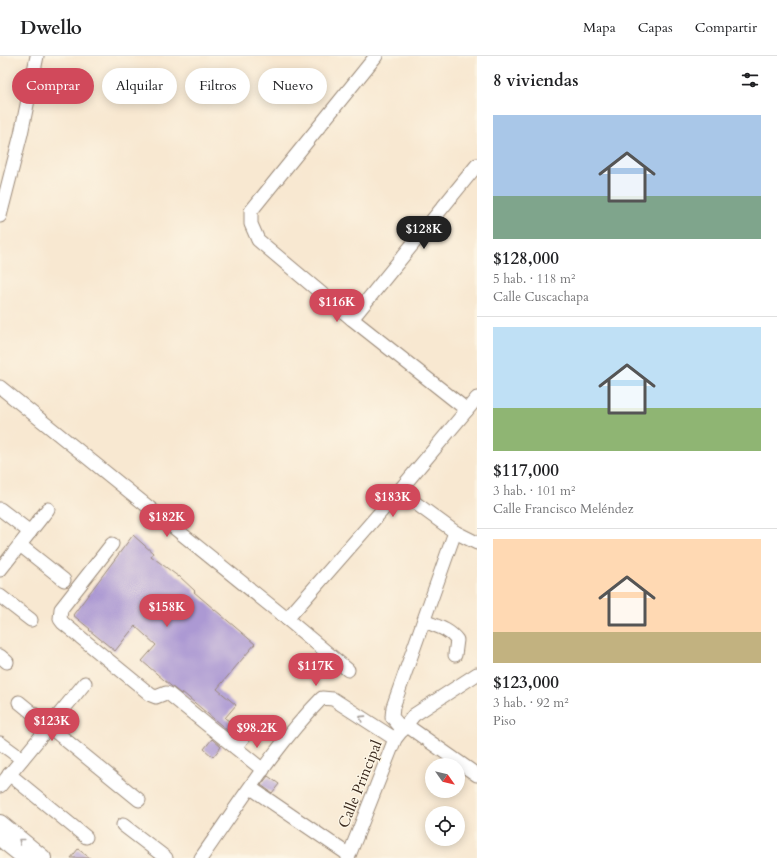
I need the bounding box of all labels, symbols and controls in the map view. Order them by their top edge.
text: Dwello [20,15,82,41]
text: Mapa [583,18,616,37]
text: Capas [638,18,673,37]
text: Compartir [695,18,757,37]
chip: Comprar [12,68,94,104]
chip: Alquilar [102,68,177,104]
chip: Filtros [185,68,250,104]
chip: Nuevo [258,68,327,104]
text: 8 viviendas [493,69,579,92]
icon: filters [739,69,761,91]
icon: home [591,141,663,213]
pin: $128K [396,216,452,250]
text: $128K [405,220,443,238]
text: $128,000 [493,247,559,270]
text: 5 hab. · 118 m² [493,270,575,288]
text: Calle Cuscachapa [493,288,589,306]
pin: $116K [309,289,365,323]
text: $116K [318,293,356,311]
icon: home [591,353,663,425]
text: $117,000 [493,459,559,482]
text: 3 hab. · 101 m² [493,482,575,500]
pin: $183K [365,484,421,518]
text: $183K [374,488,412,506]
text: Calle Francisco Meléndez [493,500,633,518]
pin: $182K [139,504,195,538]
text: $182K [148,508,186,526]
icon: home [591,565,663,637]
pin: $158K [139,594,195,628]
text: $158K [148,598,186,616]
pin: $117K [288,653,344,687]
text: $117K [297,657,335,675]
text: $123,000 [493,671,559,694]
text: 3 hab. · 92 m² [493,694,569,712]
pin: $123K [24,708,80,742]
text: $123K [33,712,71,730]
text: Piso [493,712,516,730]
pin: $98.2K [224,715,290,749]
one-way arrow [360,716,367,723]
text: $98.2K [237,719,277,737]
street label: Calle Principal [333,737,387,831]
north arrow [425,758,465,798]
map controls [425,758,465,846]
button: locate [425,806,465,846]
one-way arrow [19,838,26,845]

